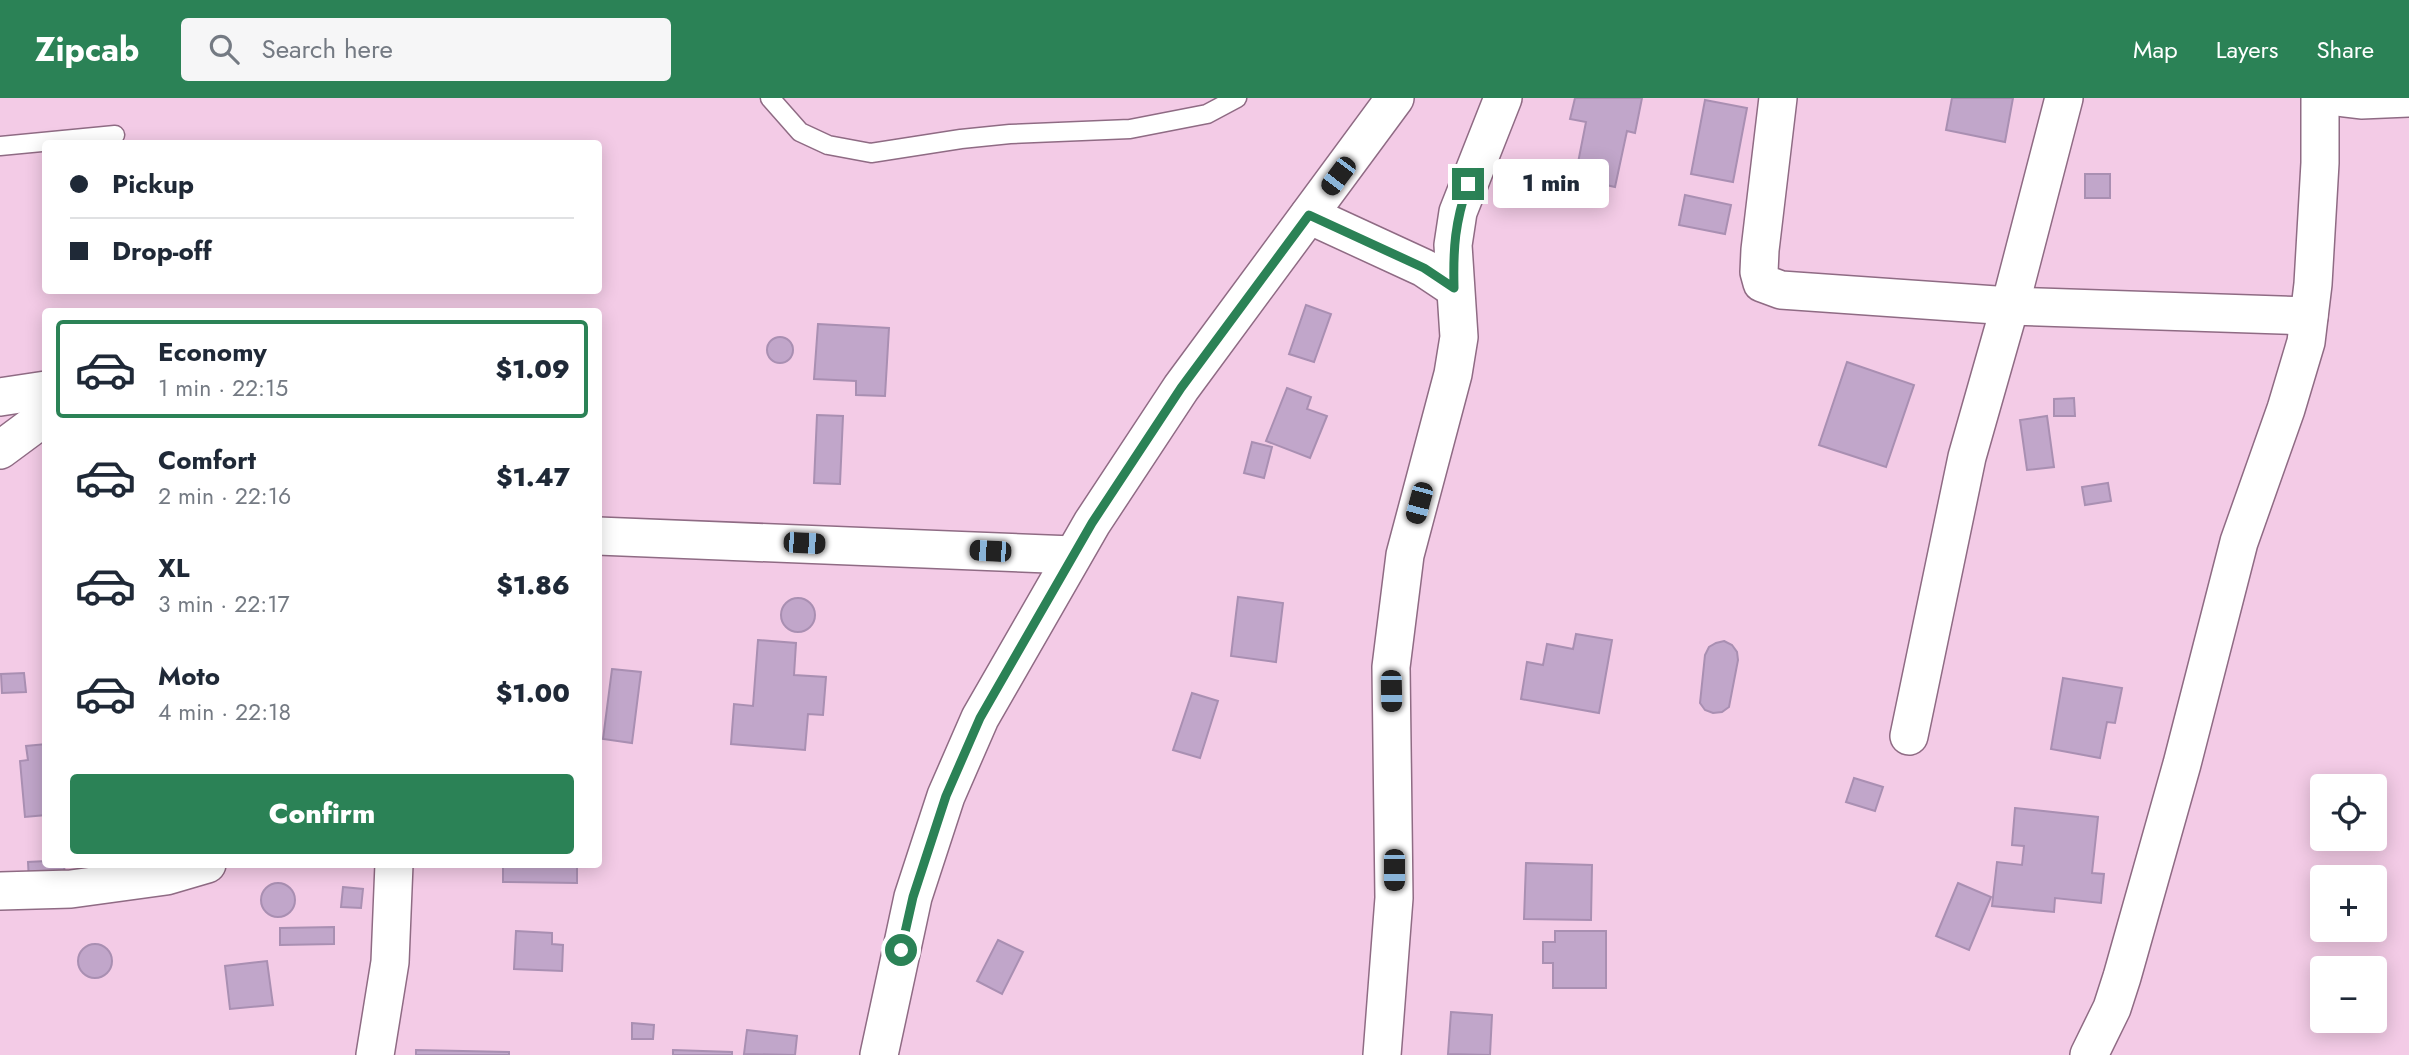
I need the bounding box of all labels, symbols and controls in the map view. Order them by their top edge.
search box [181,18,671,81]
text: Zipcab [35,26,139,73]
icon: search [205,30,243,68]
text: Search here [261,30,393,68]
text: Map [2133,32,2178,67]
text: Layers [2216,32,2278,67]
text: Share [2316,32,2374,67]
car [1317,153,1360,199]
callout: 1 min [1492,160,1608,208]
text: Pickup [112,165,194,203]
text: 1 min [1522,166,1580,200]
route end [1452,168,1484,200]
text: Drop-off [112,232,212,270]
text: Economy [158,333,267,371]
icon: car [74,338,137,401]
text: $1.09 [495,350,570,388]
text: 1 min · 22:15 [158,371,288,405]
text: Comfort [158,441,256,479]
icon: car [74,446,137,509]
text: $1.47 [496,458,570,496]
text: 2 min · 22:16 [158,479,291,513]
car [1404,480,1435,526]
car [783,531,826,555]
car [969,539,1012,563]
text: XL [158,549,190,587]
icon: car [74,554,137,617]
text: $1.86 [496,566,570,604]
text: 3 min · 22:17 [158,587,290,621]
text: Moto [158,657,220,695]
icon: car [74,662,137,725]
car [1381,670,1402,712]
text: $1.00 [496,674,570,712]
text: 4 min · 22:18 [158,695,291,729]
button: Confirm [70,774,574,854]
map controls [2310,774,2387,1033]
button: locate [2310,774,2387,851]
car [1384,849,1405,891]
button: + [2310,865,2387,942]
route start [885,934,917,966]
button: − [2310,956,2387,1033]

